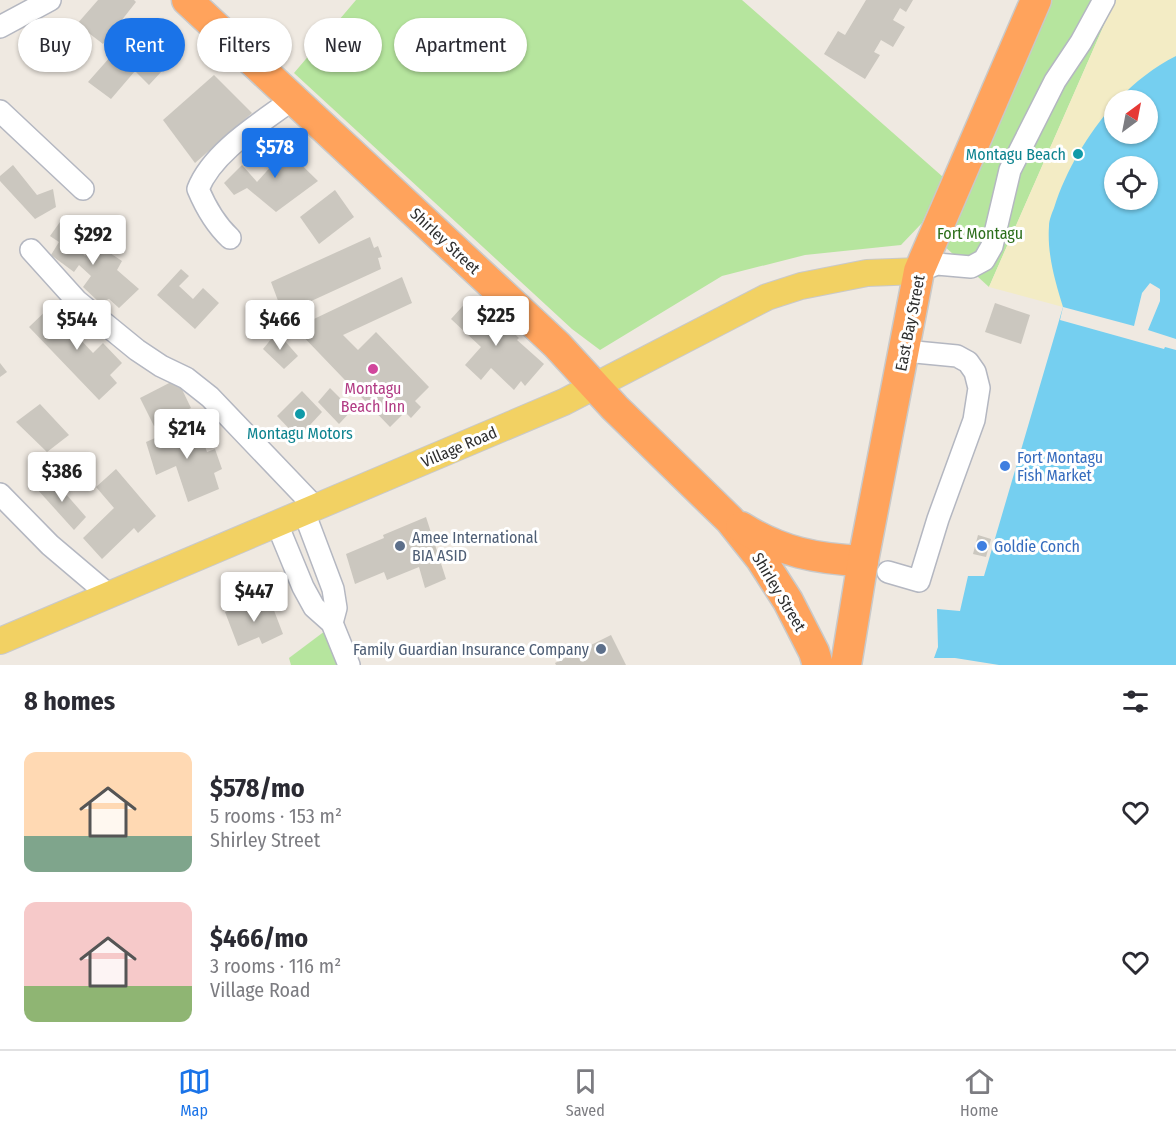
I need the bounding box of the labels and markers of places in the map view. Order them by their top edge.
pin: $578 [239,128,311,179]
place label: Montagu Beach [966,145,1066,164]
marker: Montagu Beach [1071,147,1085,161]
pin: $292 [57,215,129,266]
pin: $225 [460,296,532,347]
pin: $544 [41,300,113,351]
pin: $466 [244,300,316,351]
marker: Montagu Beach Inn [366,362,380,376]
place label: Montagu Beach Inn [341,379,405,416]
marker: Montagu Motors [293,407,307,421]
pin: $214 [151,409,223,460]
place label: Montagu Motors [247,424,353,443]
place label: Fort Montagu Fish Market [1017,448,1103,485]
pin: $386 [26,452,98,503]
marker: Fort Montagu Fish Market [998,459,1012,473]
place label: Amee International BIA ASID [412,528,538,565]
place label: Goldie Conch [994,537,1080,556]
marker: Amee International BIA ASID [393,539,407,553]
marker: Goldie Conch [975,539,989,553]
pin: $447 [218,572,290,623]
place label: Family Guardian Insurance Company [353,640,590,659]
marker: Family Guardian Insurance Company [594,642,608,656]

